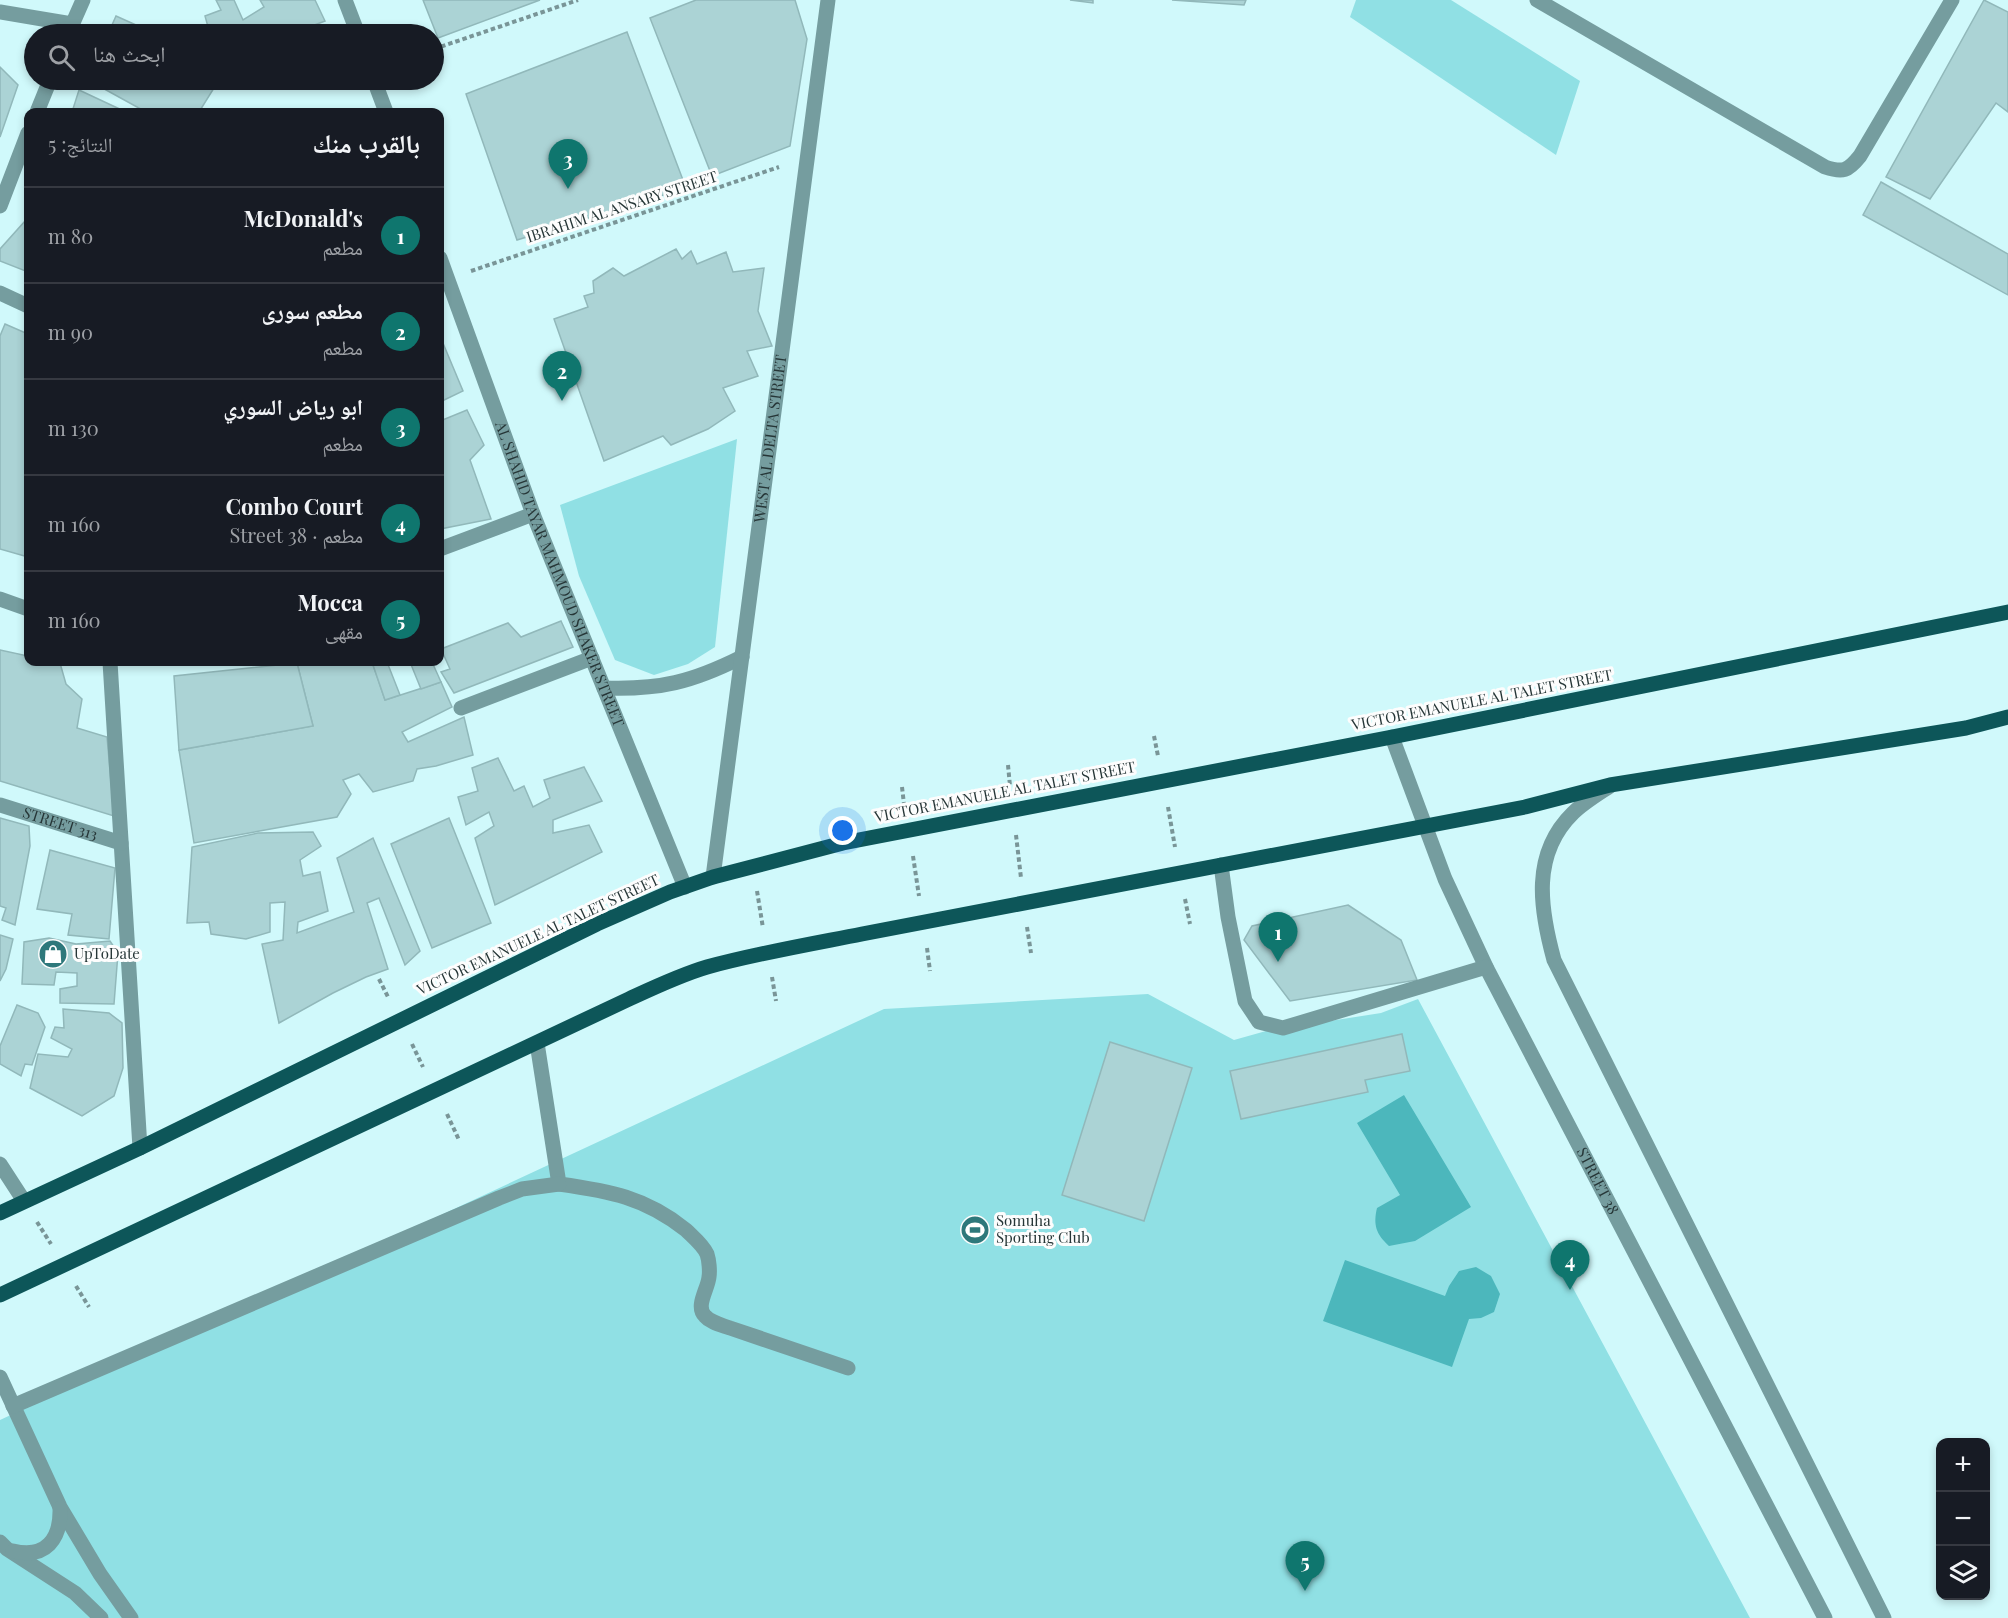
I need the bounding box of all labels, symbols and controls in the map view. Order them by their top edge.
search box [24,24,444,90]
text: ابحث هنا [93,38,166,68]
icon: search [45,41,78,74]
text: بالقرب منك [312,125,420,160]
text: النتائج: 5 [48,130,113,157]
pin: 3 [548,140,588,189]
street label: IBRAHIM AL ANSARY STREET [524,166,720,246]
text: McDonald's [244,203,363,233]
text: 80 m [48,222,93,249]
text: 1 [397,222,404,249]
text: مطعم [322,233,363,260]
text: مطعم سورى [261,295,363,325]
text: 90 m [48,318,93,345]
text: 2 [395,318,406,345]
text: مطعم [322,333,363,360]
pin: 2 [542,352,582,401]
street label: WEST AL DELTA STREET [748,354,790,525]
text: ابو رياض السوري [223,391,363,421]
text: 130 m [48,414,99,441]
text: 3 [396,414,405,441]
street label: AL SHAHID TAYAR MAHMOUD SHAKER STREET [491,417,630,730]
text: مطعم [322,429,363,456]
text: Combo Court [225,491,363,521]
text: 160 m [48,510,101,537]
text: 4 [395,510,406,537]
text: مطعم · Street 38 [229,521,363,548]
text: Mocca [297,587,363,617]
text: 160 m [48,606,101,633]
text: 5 [396,606,405,633]
text: مقهى [325,617,363,644]
street label: VICTOR EMANUELE AL TALET STREET [1349,664,1614,734]
street label: VICTOR EMANUELE AL TALET STREET [872,756,1137,826]
street label: STREET 313 [21,802,100,844]
your location [828,816,857,845]
street label: VICTOR EMANUELE AL TALET STREET [412,869,662,1000]
pin: 1 [1258,912,1298,962]
shop icon: UpToDate [37,938,69,970]
place label: UpToDate [74,943,140,963]
street label: STREET 38 [1573,1144,1624,1218]
place label: Somuha Sporting Club [996,1210,1090,1247]
sports icon: Somuha Sporting Club [959,1214,991,1246]
pin: 4 [1550,1240,1590,1290]
map controls [1936,1438,1990,1600]
button: + [1936,1438,1990,1492]
button: − [1936,1492,1990,1546]
pin: 5 [1286,1542,1324,1591]
button: layers [1936,1546,1990,1600]

